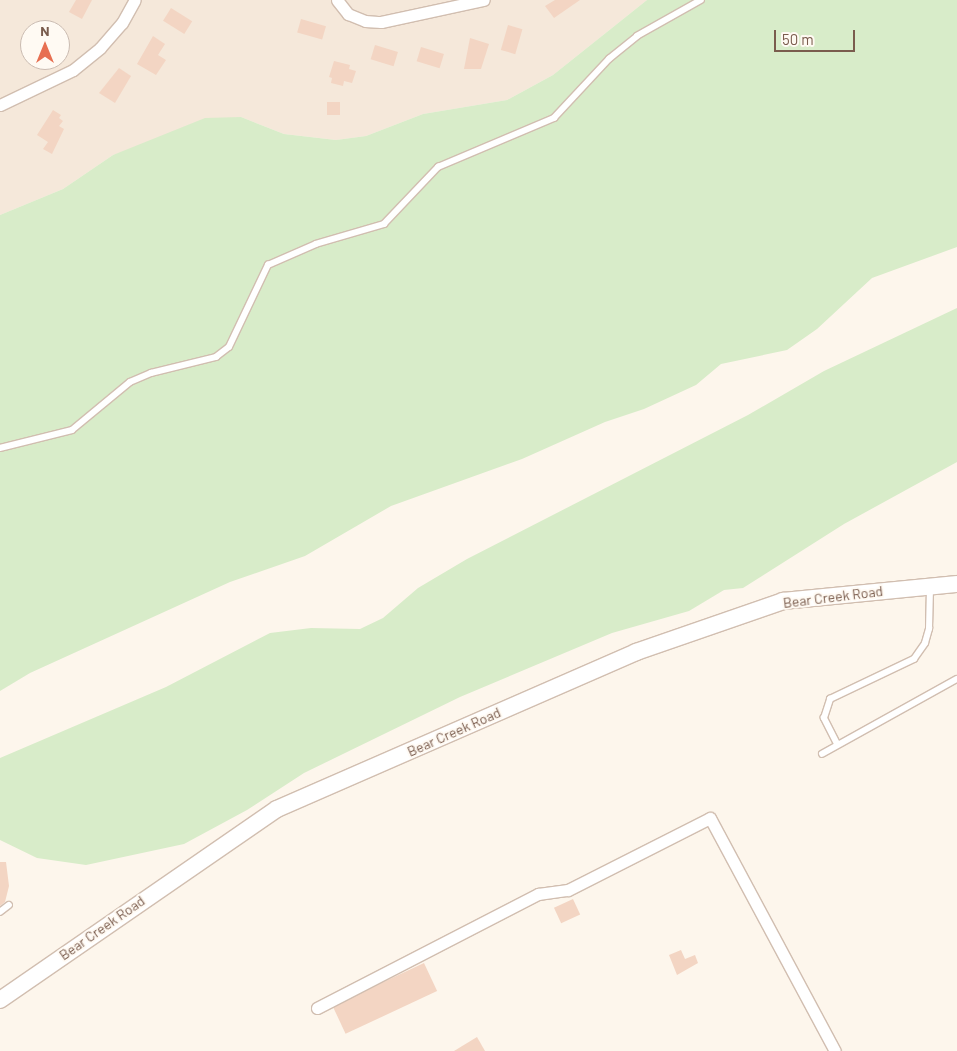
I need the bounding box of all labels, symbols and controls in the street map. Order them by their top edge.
north arrow [20,20,70,70]
scale bar [777,20,858,52]
text: N [40,22,50,39]
text: 50 m [782,30,814,48]
street label: Bear Creek Road [782,583,884,611]
street label: Bear Creek Road [405,704,503,760]
street label: Bear Creek Road [56,892,148,964]

